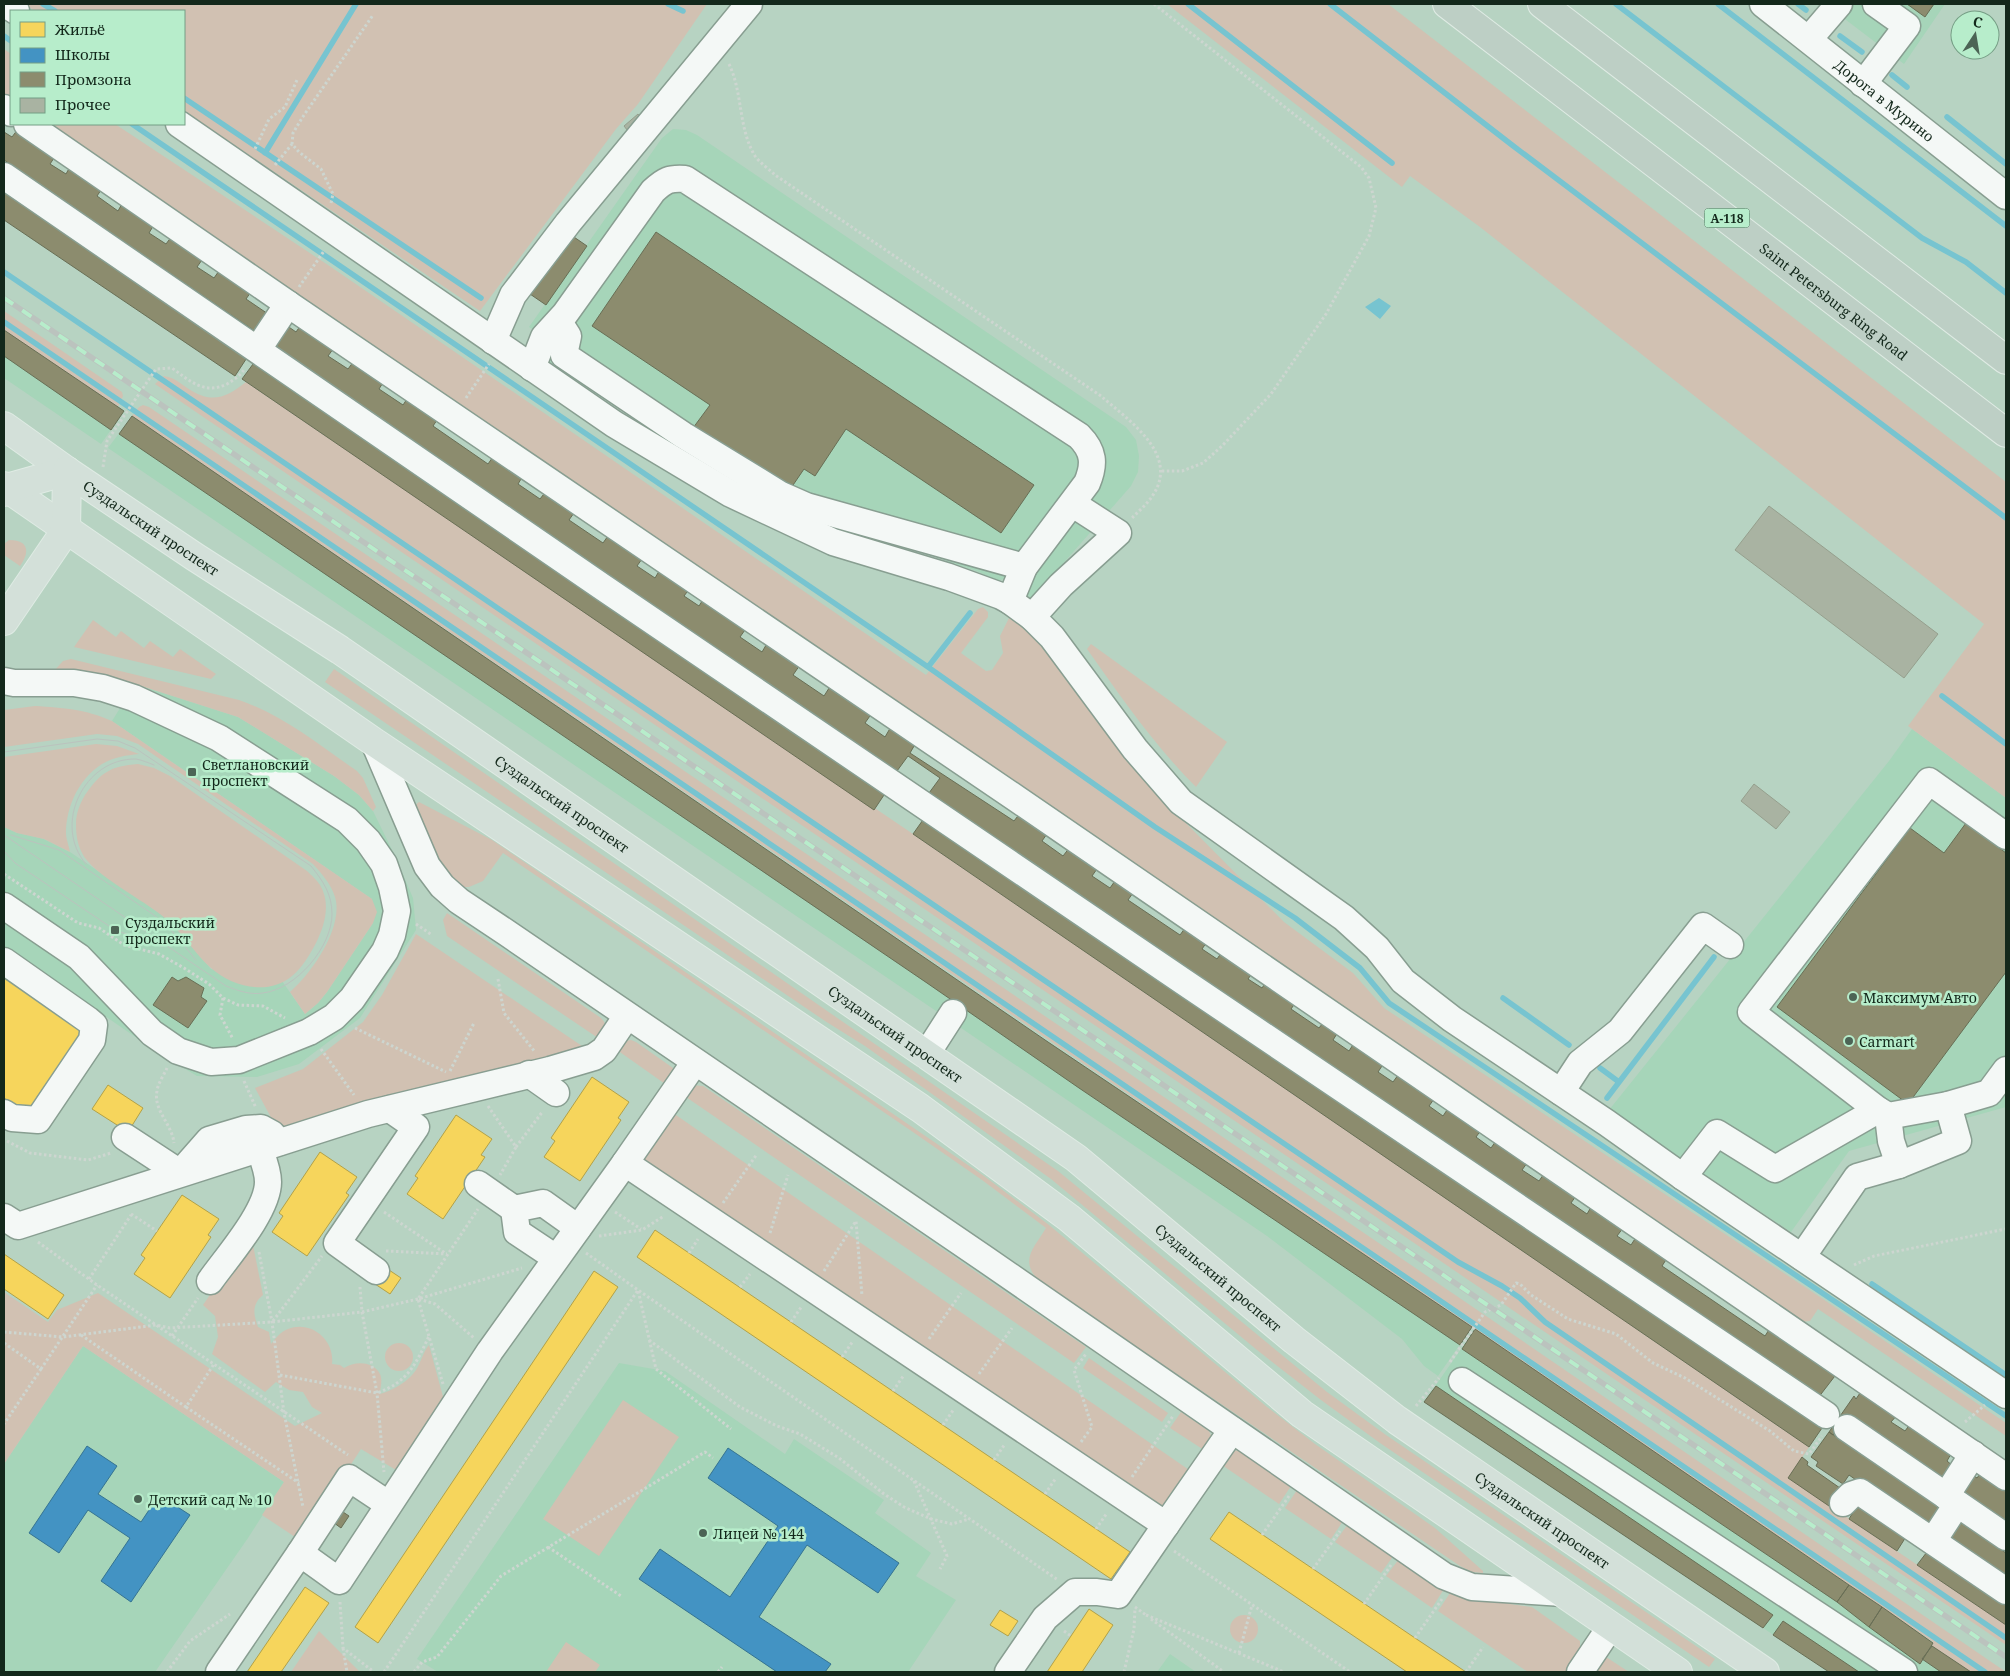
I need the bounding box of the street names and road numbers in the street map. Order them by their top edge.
street label: Дорога в Мурино [1831,55,1939,145]
road number: А-118 [1704,208,1750,228]
street label: Saint Petersburg Ring Road [1756,238,1912,364]
street label: Суздальский проспект [80,475,223,580]
street label: Суздальский проспект [491,750,634,857]
street label: Суздальский проспект [825,980,967,1087]
street label: Суздальский проспект [1151,1219,1286,1336]
street label: Суздальский проспект [1471,1467,1614,1573]

